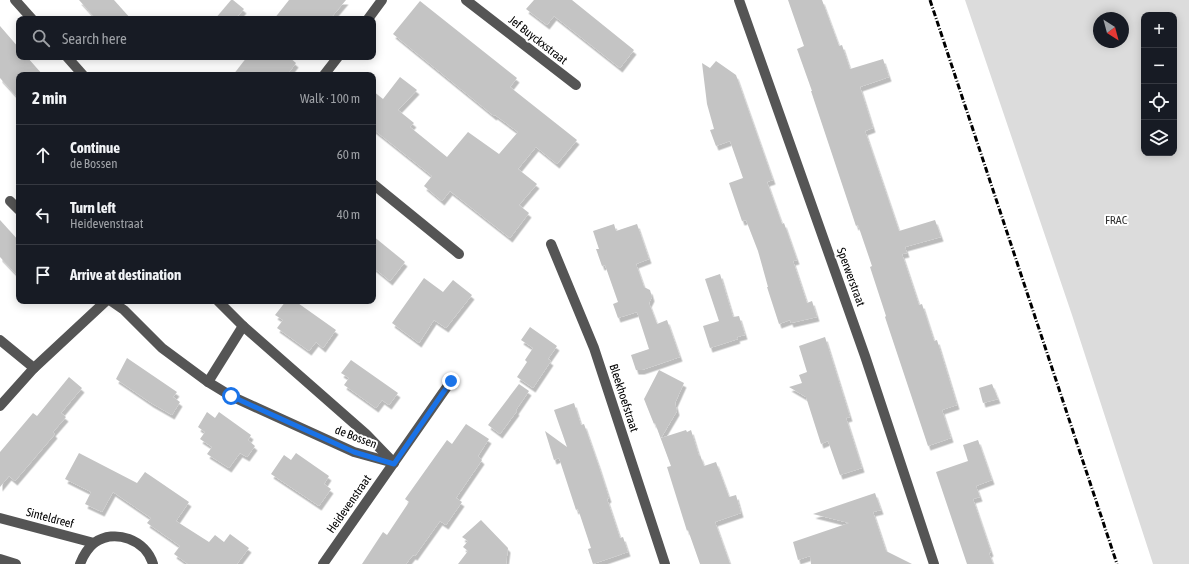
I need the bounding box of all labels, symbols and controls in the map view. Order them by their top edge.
north arrow [1093,12,1129,48]
map controls [1141,12,1177,156]
button: + [1141,12,1177,48]
street label: Jef Buyckxstraat [506,13,571,68]
search box [16,16,376,60]
icon: search [30,27,52,49]
text: Search here [62,30,127,47]
button: − [1141,48,1177,84]
button: locate [1141,84,1177,120]
text: 2 min [32,88,67,108]
text: Walk · 100 m [300,91,360,106]
button: layers [1141,120,1177,156]
text: Continue [70,139,120,156]
icon: ahead [32,144,54,166]
text: 60 m [337,147,360,162]
text: de Bossen [70,156,118,171]
text: Turn left [70,199,116,216]
icon: left [32,204,54,226]
text: 40 m [337,207,360,222]
park label: FRAC [1105,213,1128,227]
text: Heidevenstraat [70,216,144,231]
street label: Sperwerstraat [834,246,868,309]
icon: arrive [32,264,54,286]
text: Arrive at destination [70,266,181,283]
street label: Bleekhoefstraat [606,362,642,434]
route end [442,372,460,390]
route start [222,387,240,405]
street label: de Bossen [333,423,379,451]
street label: Heidevenstraat [324,472,375,536]
street label: Sinteldreef [25,505,76,531]

